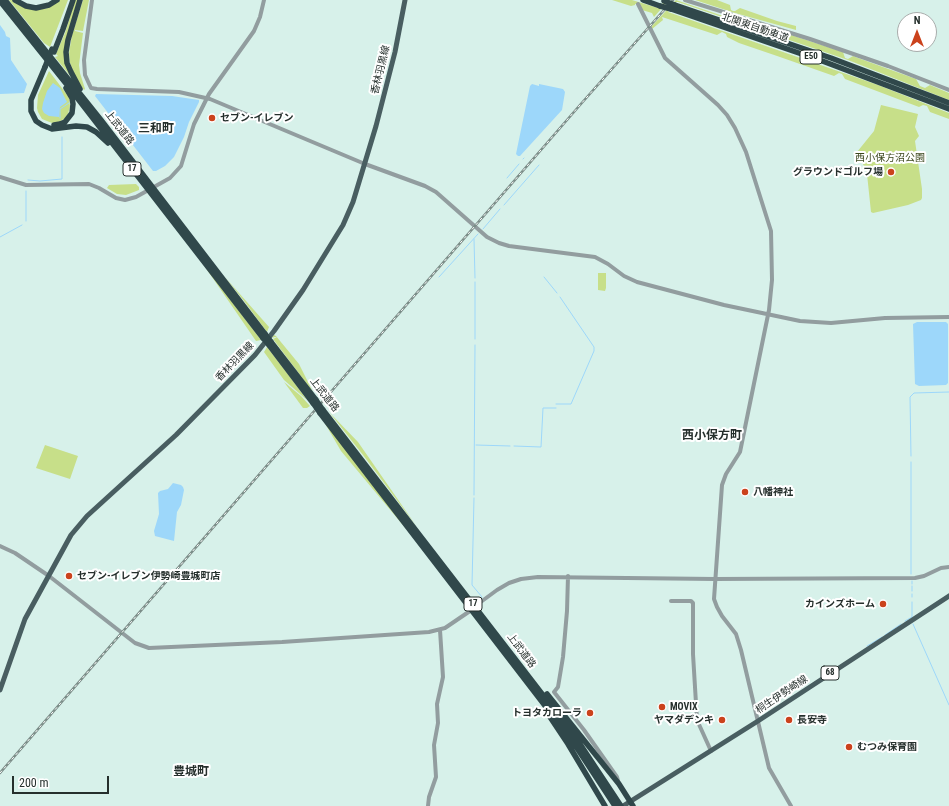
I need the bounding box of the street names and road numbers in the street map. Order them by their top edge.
street label: 北関東自動車道 [720,11,790,45]
street label: 香林羽黒線 [369,44,393,96]
road number: E50 [800,50,822,64]
street label: 上武道路 [102,109,136,147]
road number: 17 [123,162,141,176]
street label: 香林羽黒線 [213,340,257,384]
street label: 上武道路 [307,376,341,414]
road number: 17 [464,597,482,611]
street label: 上武道路 [504,631,538,671]
road number: 68 [821,666,839,680]
street label: 桐生伊勢崎線 [754,673,810,717]

